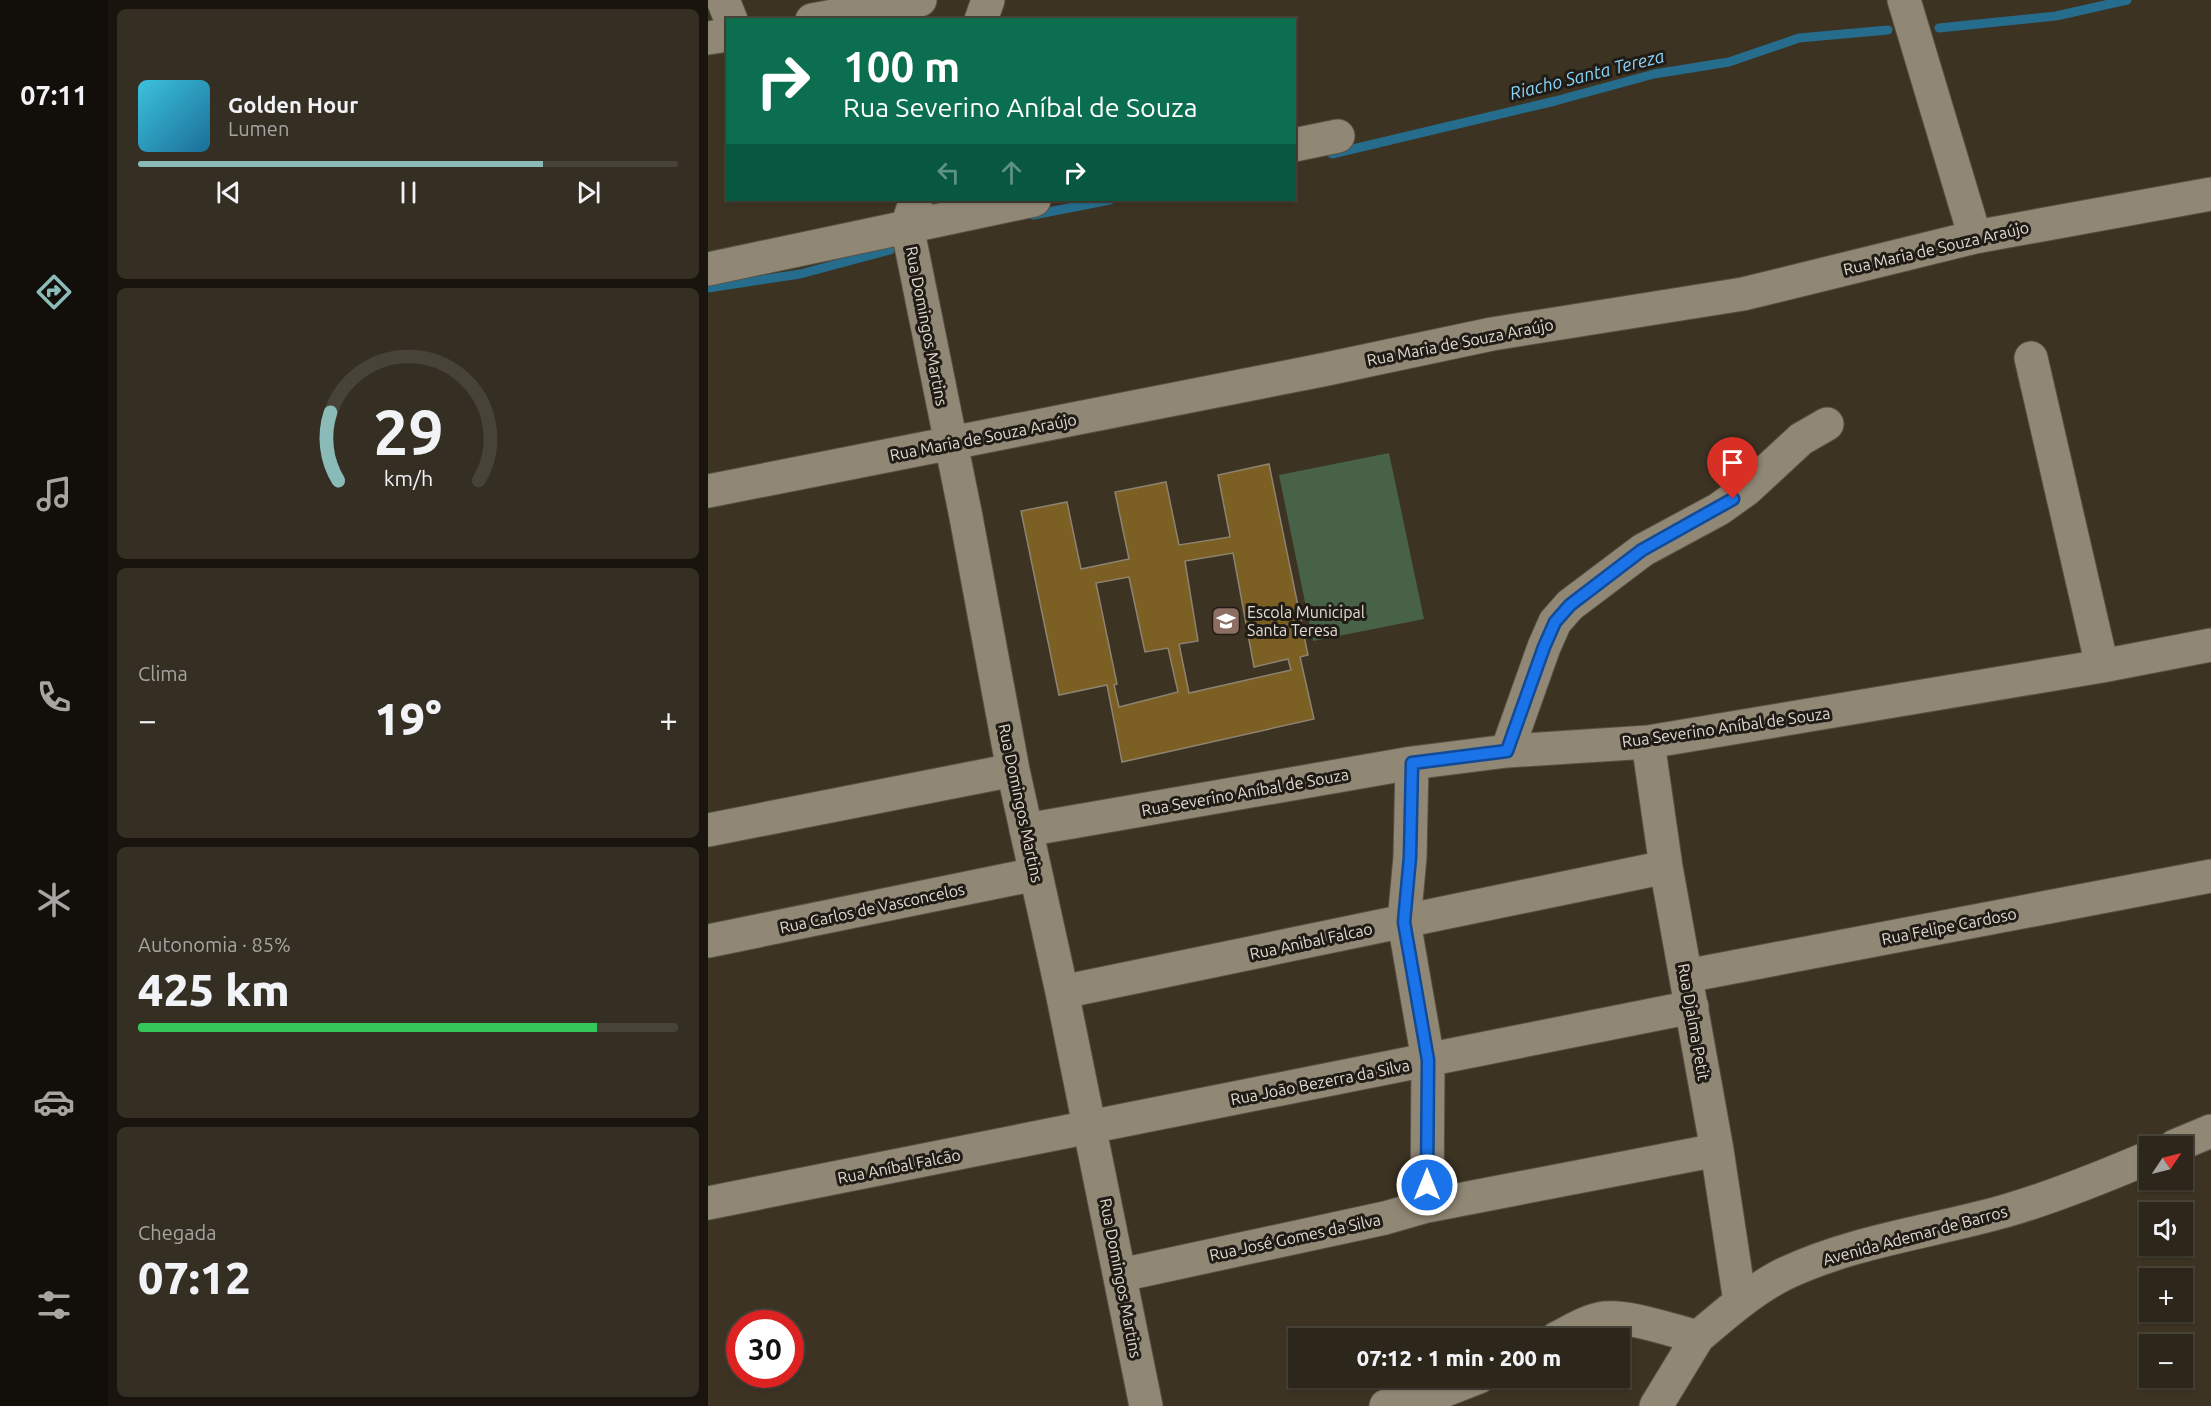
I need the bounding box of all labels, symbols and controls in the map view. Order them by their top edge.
icon: right [744,42,822,120]
text: 100 m [843,43,960,90]
water label: Riacho Santa Tereza [1507,45,1666,103]
text: 07:11 [20,80,88,110]
text: Golden Hour [228,92,358,117]
text: Rua Severino Aníbal de Souza [843,92,1198,122]
text: Lumen [228,117,289,140]
icon: left [932,156,965,189]
icon: ahead [995,156,1028,189]
icon: right [1058,156,1091,189]
icon: previous [212,176,245,209]
icon: pause [392,176,425,209]
icon: next [572,176,605,209]
street label: Rua Maria de Souza Araújo [1841,218,2031,278]
street label: Rua Domingos Martins [903,245,951,407]
icon: directions [33,271,75,313]
street label: Rua Maria de Souza Araújo [1365,315,1555,369]
text: 29 [373,397,443,467]
street label: Rua Maria de Souza Araújo [888,410,1078,464]
pin [1707,437,1758,499]
icon: arrive [1716,446,1749,479]
text: km/h [383,466,433,490]
icon: music [33,473,75,515]
place label: Escola Municipal Santa Teresa [1247,603,1365,639]
school or university icon: Escola Municipal Santa Teresa [1210,605,1242,637]
text: Clima [138,662,188,685]
icon: phone [33,676,75,718]
text: 19° [374,693,442,744]
text: − [138,701,157,738]
text: + [659,701,678,738]
street label: Rua Severino Aníbal de Souza [1621,703,1831,751]
street label: Rua Domingos Martins [995,722,1047,884]
street label: Rua Severino Aníbal de Souza [1140,765,1350,819]
icon: climate [33,879,75,921]
street label: Rua Carlos de Vasconcelos [778,880,966,936]
street label: Rua Felipe Cardoso [1880,904,2018,948]
street label: Rua Anibal Falcao [1248,919,1374,963]
text: Autonomia · 85% [138,933,291,956]
street label: Rua Djalma Petit [1675,962,1713,1083]
text: 425 km [138,964,290,1015]
street label: Rua João Bezerra da Silva [1229,1056,1411,1108]
icon: car [33,1081,75,1123]
north arrow [2139,1136,2193,1190]
map controls [2139,1136,2193,1388]
street label: Rua Aníbal Falcão [836,1145,962,1187]
position arrow [1395,1153,1459,1217]
street label: Rua Domingos Martins [1097,1197,1145,1359]
street label: Avenida Ademar de Barros [1821,1202,2009,1268]
button: sound [2139,1202,2193,1256]
street label: Rua José Gomes da Silva [1208,1210,1382,1264]
text: Chegada [138,1221,216,1244]
text: 07:12 [138,1252,251,1303]
button: + [2139,1268,2193,1322]
icon: filters [33,1284,75,1326]
speed limit sign: 30 [726,1310,804,1388]
button: − [2139,1334,2193,1388]
text: 07:12 · 1 min · 200 m [1357,1345,1561,1370]

